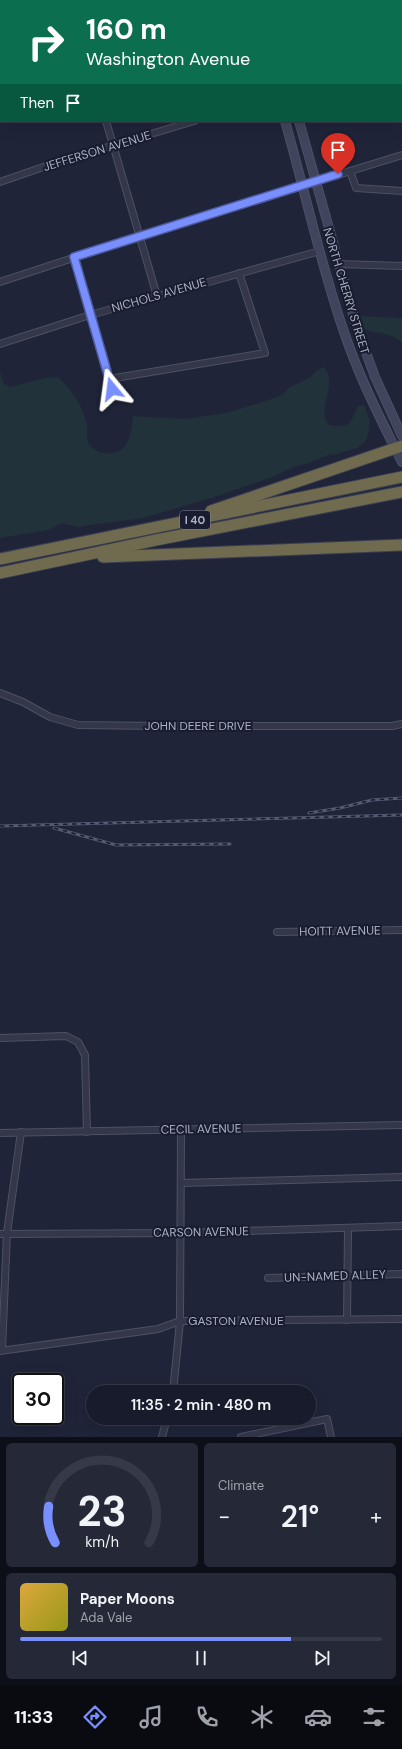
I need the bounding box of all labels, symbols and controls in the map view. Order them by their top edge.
text: 160 m [86,11,167,48]
icon: right [20,16,72,68]
text: Washington Avenue [86,47,250,71]
icon: arrive [62,92,84,114]
text: Then [20,93,54,113]
street label: JEFFERSON AVENUE [41,127,153,175]
pin [321,133,355,174]
icon: arrive [327,139,349,161]
street label: NORTH CHERRY STREET [319,226,373,356]
street label: NICHOLS AVENUE [110,274,208,316]
position arrow [91,368,133,410]
road number: I 40 [180,511,210,529]
street label: JOHN DEERE DRIVE [145,718,252,734]
street label: HOITT AVENUE [299,922,381,940]
street label: CECIL AVENUE [160,1120,242,1138]
street label: CARSON AVENUE [153,1223,249,1241]
street label: UN-NAMED ALLEY [284,1266,386,1286]
street label: GASTON AVENUE [188,1313,284,1329]
speed limit sign: 30 [12,1373,64,1425]
text: 11:35 · 2 min · 480 m [131,1395,271,1415]
text: Climate [218,1477,264,1494]
text: 23 [77,1485,127,1539]
text: 21° [281,1497,319,1536]
text: − [218,1502,230,1531]
text: + [370,1502,382,1531]
text: km/h [85,1533,119,1551]
text: Paper Moons [80,1589,175,1609]
text: Ada Vale [80,1609,132,1626]
icon: previous [69,1647,91,1669]
icon: pause [190,1647,212,1669]
icon: next [311,1647,333,1669]
icon: directions [81,1703,109,1731]
icon: music [137,1703,165,1731]
icon: phone [193,1703,221,1731]
icon: climate [248,1703,276,1731]
icon: car [304,1703,332,1731]
icon: filters [360,1703,388,1731]
text: 11:33 [14,1705,53,1729]

